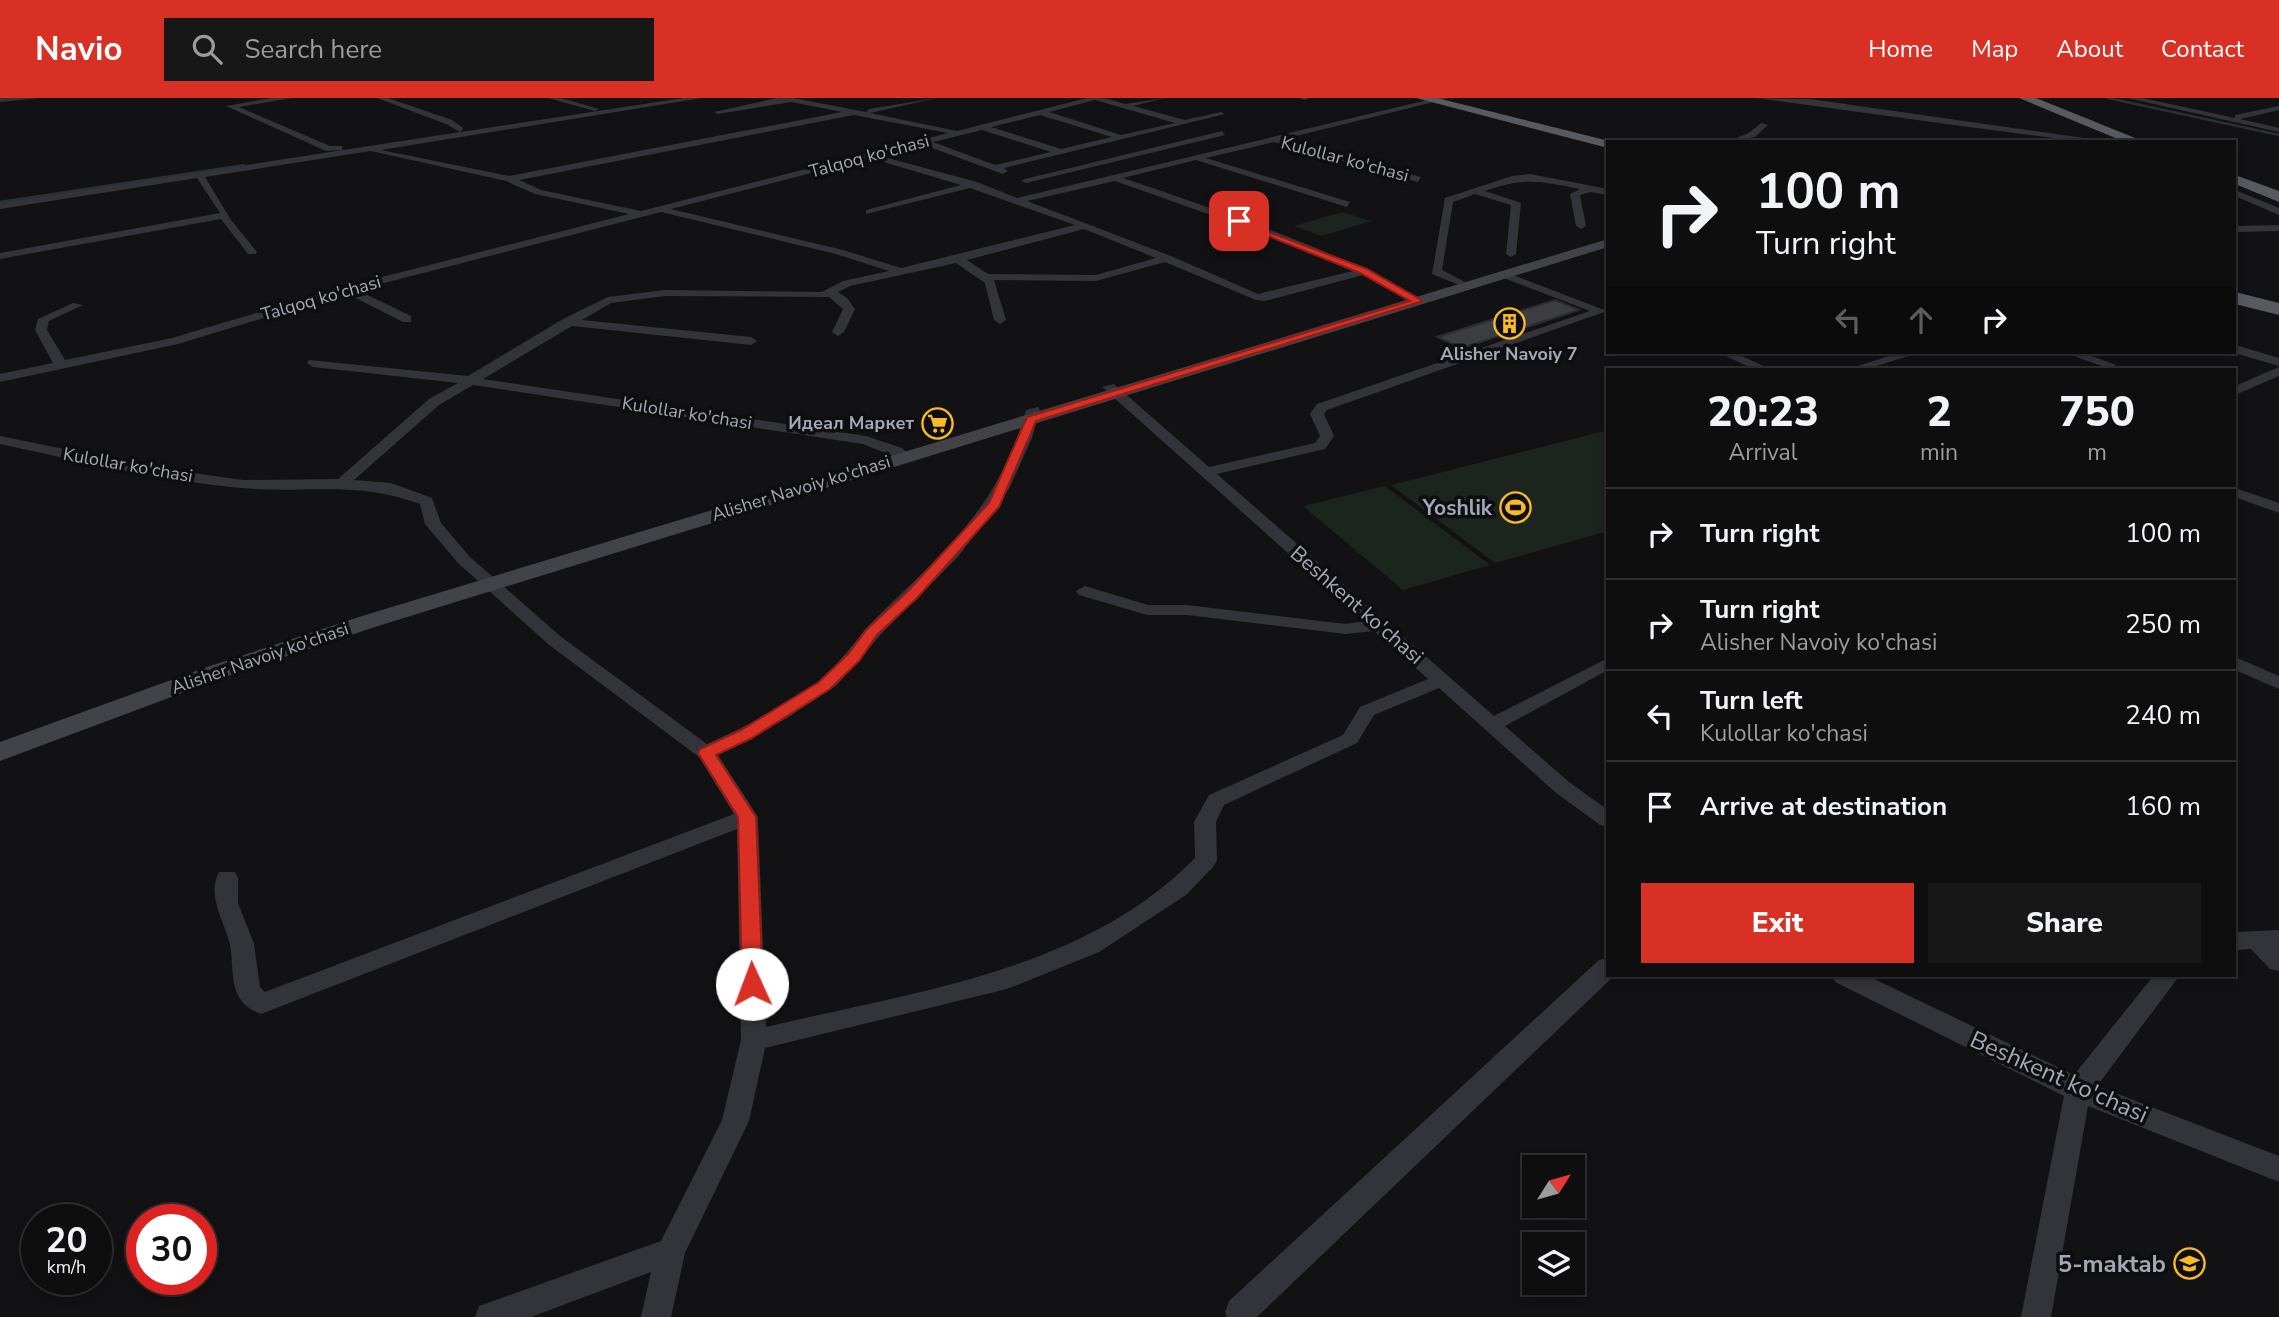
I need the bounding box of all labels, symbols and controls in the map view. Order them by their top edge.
search box [164,18,654,81]
text: Navio [35,27,122,72]
icon: search [188,30,226,68]
text: Search here [244,32,382,67]
text: Home [1868,33,1933,65]
text: Map [1971,33,2018,65]
text: About [2056,33,2123,65]
text: Contact [2161,33,2244,65]
street label: Talqoq ko'chasi [806,128,932,184]
street label: Kulollar ko'chasi [1278,130,1412,188]
text: 100 m [1756,158,1900,225]
icon: right [1641,168,1732,259]
pin [1209,191,1269,251]
icon: arrive [1220,202,1258,240]
text: Turn right [1756,222,1896,265]
street label: Talqoq ko'chasi [258,269,384,327]
icon: left [1829,301,1867,339]
icon: ahead [1902,301,1940,339]
icon: right [1975,301,2013,339]
building icon: Alisher Navoiy 7 [1492,307,1526,341]
place label: Alisher Navoiy 7 [1440,342,1578,366]
text: 20:23 [1707,384,1819,441]
text: 2 [1926,384,1952,441]
text: 750 [2059,384,2135,441]
street label: Kulollar ko'chasi [620,391,754,435]
supermarket icon: Идеал Маркет [920,406,954,440]
place label: Идеал Маркет [788,411,914,435]
text: Arrival [1728,437,1798,468]
text: min [1920,437,1958,468]
text: m [2087,437,2107,468]
street label: Kulollar ko'chasi [61,442,195,488]
street label: Alisher Navoiy ko'chasi [709,449,893,527]
sports icon: Yoshlik [1498,491,1532,525]
place label: Yoshlik [1422,494,1493,522]
icon: right [1641,515,1679,553]
text: Turn right [1700,516,1819,551]
text: 100 m [2125,516,2201,551]
street label: Beshkent ko'chasi [1284,539,1430,671]
text: Turn right [1700,592,1819,627]
icon: right [1641,606,1679,644]
text: 250 m [2125,607,2201,642]
street label: Alisher Navoiy ko'chasi [168,616,352,700]
text: Alisher Navoiy ko'chasi [1700,627,1937,658]
text: Turn left [1700,683,1803,718]
icon: left [1641,697,1679,735]
text: 240 m [2125,698,2201,733]
text: Kulollar ko'chasi [1700,718,1868,749]
icon: arrive [1641,788,1679,826]
text: Arrive at destination [1700,789,1947,824]
text: 160 m [2125,789,2201,824]
button: Exit [1641,883,1914,963]
button: Share [1928,883,2201,963]
position arrow [715,947,789,1021]
street label: Beshkent ko'chasi [1965,1023,2153,1131]
north arrow [1522,1155,1586,1218]
map controls [1522,1155,1585,1295]
speed limit sign: 30 [126,1204,217,1295]
text: 20 [45,1217,88,1264]
button: layers [1522,1232,1585,1295]
school or university icon: 5-maktab [2172,1247,2206,1281]
place label: 5-maktab [2058,1248,2166,1280]
text: km/h [47,1255,86,1279]

